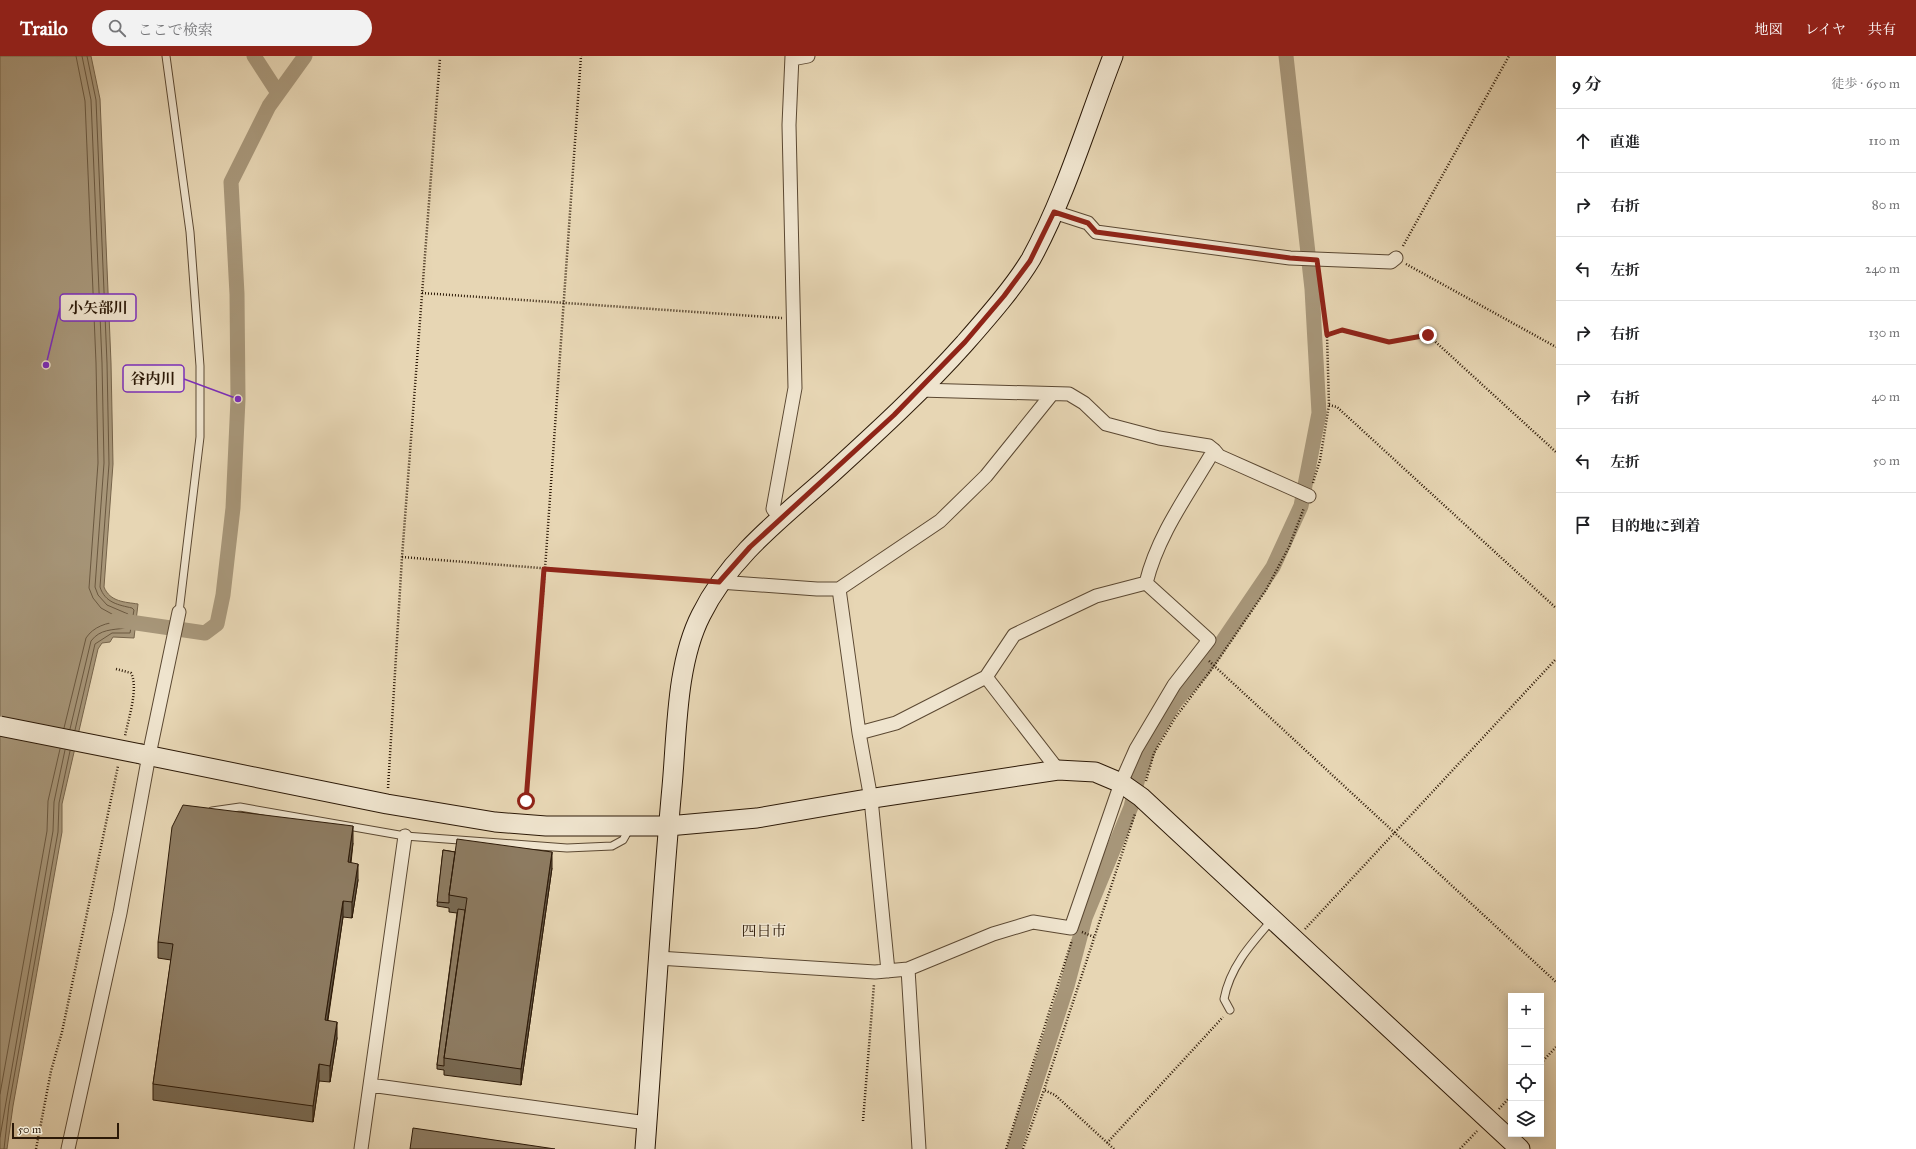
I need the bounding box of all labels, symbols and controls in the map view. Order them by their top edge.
search box [92,10,372,46]
text: Trailo [20,17,68,40]
icon: search [106,17,128,39]
text: ここで検索 [138,21,213,39]
text: 地図 [1755,21,1783,38]
text: レイヤ [1805,21,1846,38]
text: 共有 [1868,21,1896,38]
text: 9 分 [1572,74,1602,95]
text: 徒歩 · 650 m [1832,76,1900,92]
icon: ahead [1572,130,1594,152]
text: 直進 [1610,133,1640,151]
text: 110 m [1868,133,1900,149]
icon: right [1572,194,1594,216]
text: 右折 [1610,197,1640,215]
text: 80 m [1872,197,1900,213]
icon: left [1572,258,1594,280]
text: 左折 [1610,261,1640,279]
text: 240 m [1865,261,1900,277]
callout: 小矢部川 [60,294,136,321]
text: 小矢部川 [68,299,128,317]
icon: right [1572,322,1594,344]
text: 右折 [1610,325,1640,343]
text: 130 m [1868,325,1900,341]
route end [1419,326,1437,344]
callout: 谷内川 [123,365,184,392]
text: 谷内川 [130,370,176,388]
icon: right [1572,386,1594,408]
text: 右折 [1610,389,1640,407]
text: 40 m [1871,389,1900,405]
icon: left [1572,450,1594,472]
text: 左折 [1610,453,1640,471]
text: 50 m [1873,453,1900,469]
icon: arrive [1572,514,1594,536]
text: 目的地に到着 [1610,517,1700,535]
route start [517,792,535,810]
district label: 四日市 [741,922,787,940]
map controls [1508,993,1544,1137]
button: + [1508,993,1544,1029]
button: − [1508,1029,1544,1065]
button: locate [1508,1065,1544,1101]
button: layers [1508,1101,1544,1137]
scale bar [12,1121,119,1140]
text: 50 m [18,1123,41,1136]

